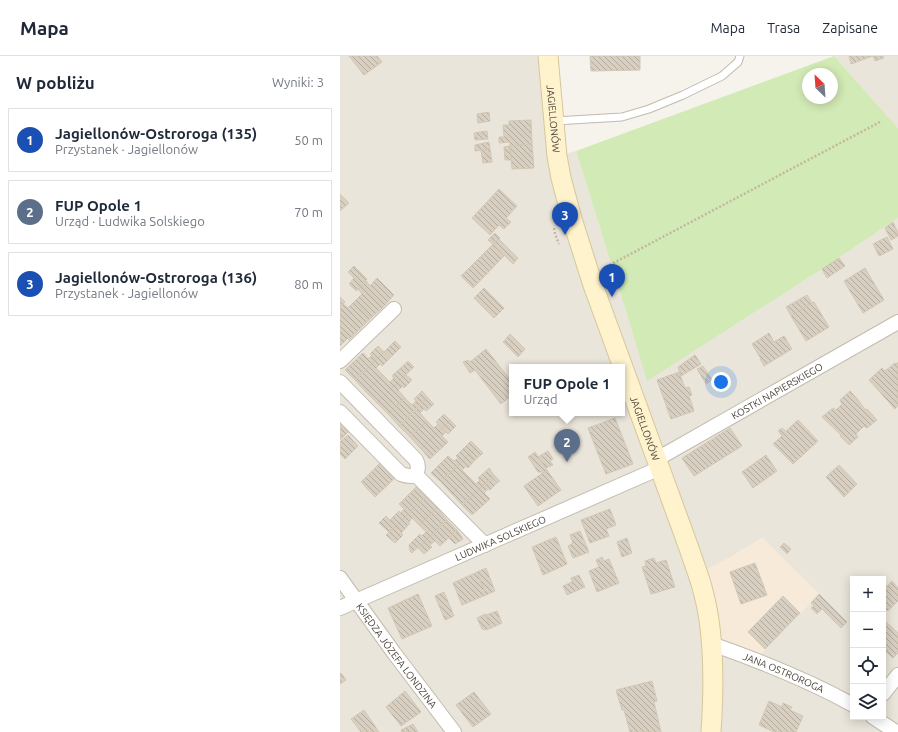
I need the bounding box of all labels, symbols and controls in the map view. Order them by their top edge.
text: Mapa [20,17,69,39]
text: Mapa [710,20,745,36]
text: Trasa [767,20,800,36]
text: Zapisane [822,20,878,36]
north arrow [802,68,838,104]
text: W pobliżu [16,73,95,92]
text: Wyniki: 3 [272,75,324,89]
street label: JAGIELLONÓW [545,84,562,153]
text: Jagiellonów-Ostroroga (135) [55,125,257,142]
text: 1 [26,133,34,147]
text: 50 m [294,133,323,147]
text: Przystanek · Jagiellonów [55,142,198,156]
text: FUP Opole 1 [55,197,142,214]
pin: 3 [552,202,578,235]
text: 2 [26,205,34,219]
text: 70 m [294,205,323,219]
text: Urząd · Ludwika Solskiego [55,214,205,228]
pin: 1 [599,264,625,297]
text: Jagiellonów-Ostroroga (136) [55,269,257,286]
text: 3 [26,277,34,291]
text: 80 m [294,277,323,291]
text: Przystanek · Jagiellonów [55,286,198,300]
street label: KOSTKI NAPIERSKIEGO [730,361,825,422]
popup [509,364,625,416]
your location [711,372,731,392]
text: FUP Opole 1 [523,375,611,392]
text: Urząd [523,392,558,406]
street label: JAGIELLONÓW [628,395,662,462]
pin: 2 [554,429,580,462]
street label: LUDWIKA SOLSKIEGO [453,514,548,563]
map controls [850,576,886,720]
button: + [850,576,886,612]
street label: KSIĘDZA JÓZEFA LONDZINA [354,601,439,711]
button: − [850,612,886,648]
button: locate [850,648,886,684]
street label: JANA OSTROROGA [741,651,826,695]
button: layers [850,684,886,720]

